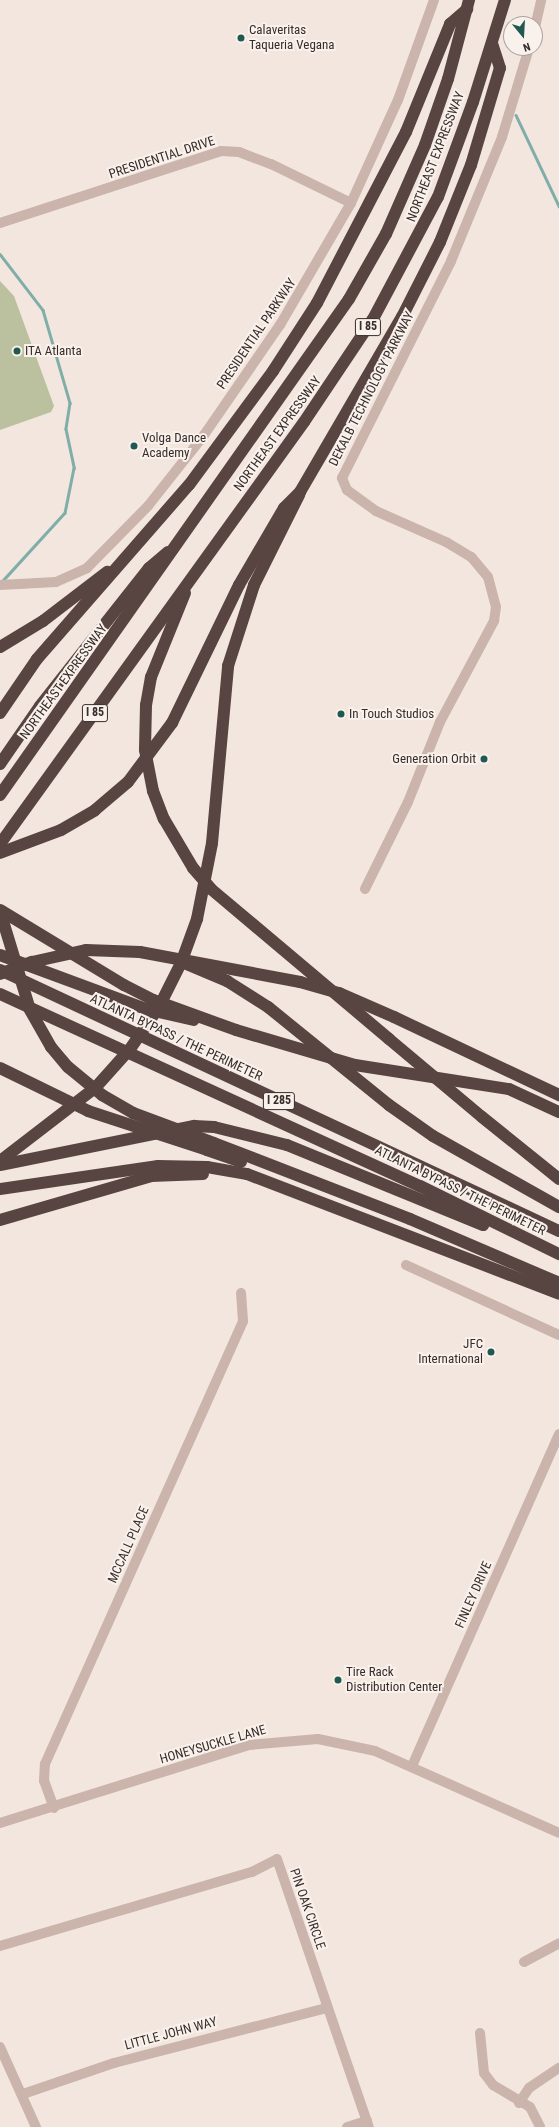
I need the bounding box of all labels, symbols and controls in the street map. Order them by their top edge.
north arrow [503,16,543,56]
place label: Calaveritas Taqueria Vegana [249,23,335,54]
marker: Calaveritas Taqueria Vegana [236,33,246,43]
text: N [521,40,532,54]
street label: NORTHEAST EXPRESSWAY [404,90,468,224]
street label: PRESIDENTIAL DRIVE [107,134,217,182]
street label: PRESIDENTIAL PARKWAY [214,276,300,392]
street label: DEKALB TECHNOLOGY PARKWAY [326,309,418,469]
road number: I 85 [354,317,382,337]
place label: ITA Atlanta [25,343,82,359]
marker: ITA Atlanta [12,346,22,356]
street label: NORTHEAST EXPRESSWAY [231,373,325,495]
place label: Volga Dance Academy [142,431,206,462]
marker: Volga Dance Academy [129,441,139,451]
street label: NORTHEAST EXPRESSWAY [17,621,111,743]
road number: I 85 [81,703,109,723]
place label: In Touch Studios [349,706,435,722]
marker: In Touch Studios [336,709,346,719]
place label: Generation Orbit [392,751,476,767]
marker: Generation Orbit [479,754,489,764]
street label: ATLANTA BYPASS / THE PERIMETER [87,991,265,1085]
road number: I 285 [262,1091,296,1111]
street label: ATLANTA BYPASS / THE PERIMETER [372,1143,548,1239]
place label: JFC International [418,1337,483,1368]
marker: JFC International [486,1347,496,1357]
street label: MCCALL PLACE [105,1504,153,1586]
street label: FINLEY DRIVE [452,1559,496,1631]
place label: Tire Rack Distribution Center [346,1665,442,1696]
marker: Tire Rack Distribution Center [333,1675,343,1685]
street label: HONEYSUCKLE LANE [158,1722,268,1768]
street label: PIN OAK CIRCLE [286,1867,328,1951]
street label: LITTLE JOHN WAY [123,2014,219,2054]

